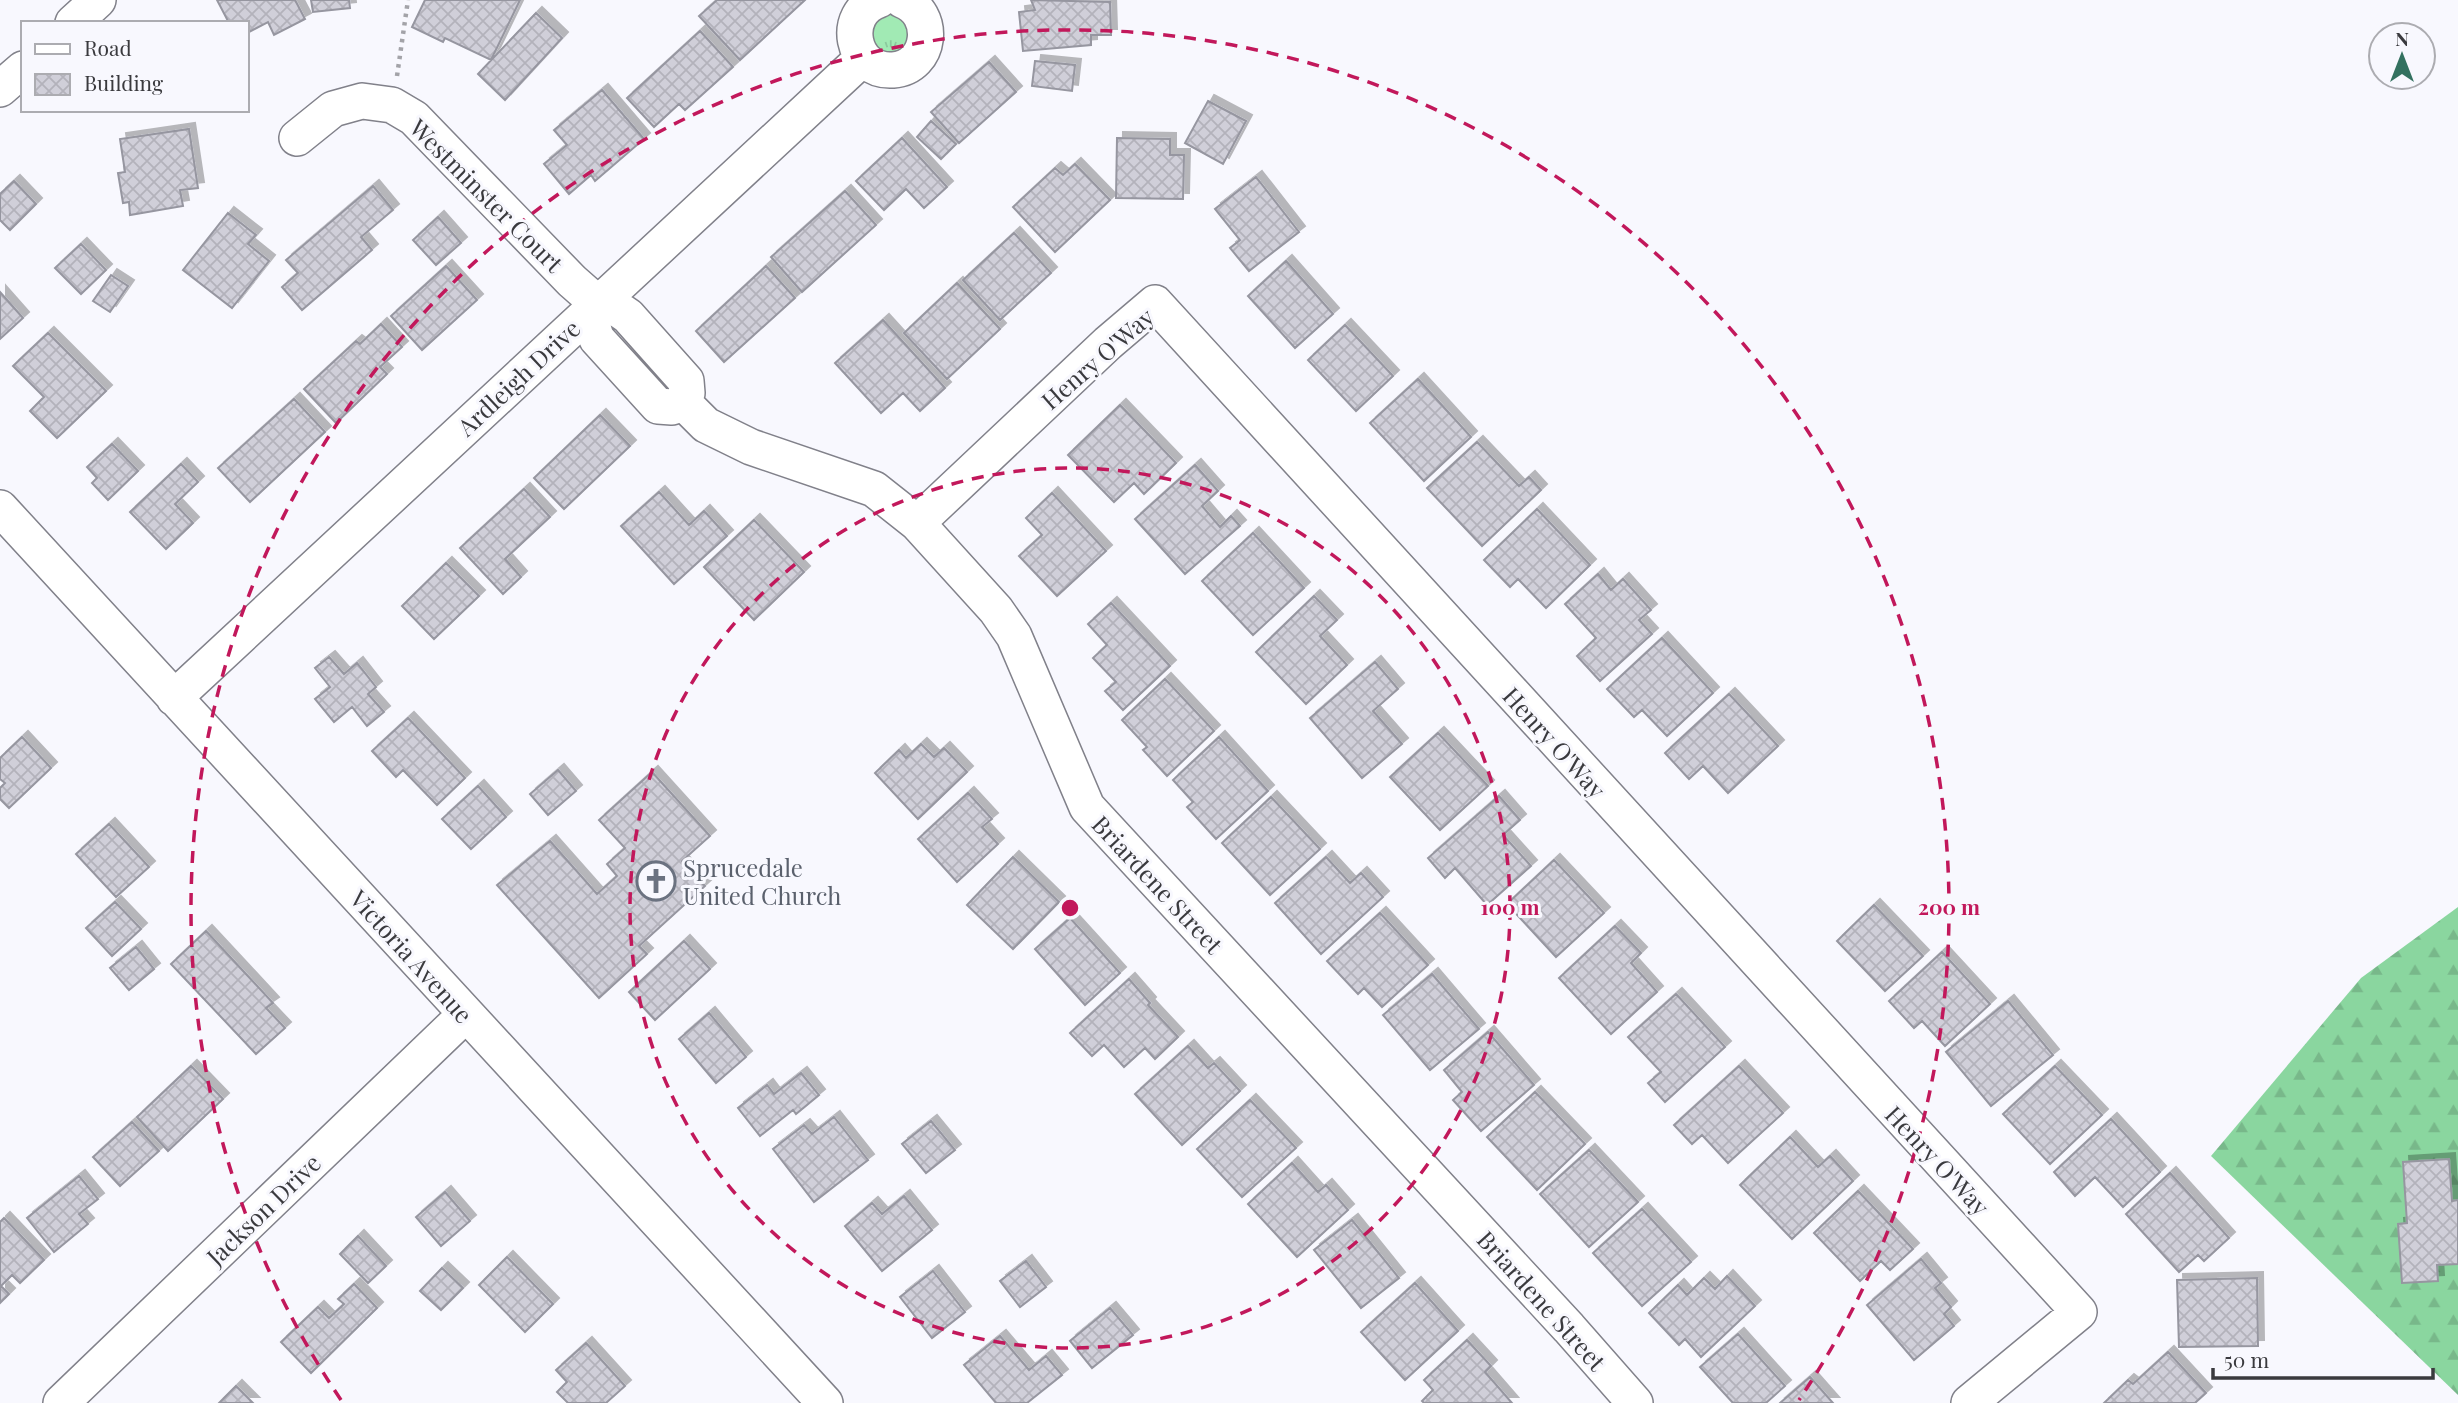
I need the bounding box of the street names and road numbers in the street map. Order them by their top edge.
street label: Westminster Court [403,111,571,279]
street label: Henry O'Way [1034,300,1160,416]
street label: Ardleigh Drive [449,312,586,443]
street label: Henry O'Way [1497,680,1613,804]
street label: Briardene Street [1086,808,1231,960]
street label: Victoria Avenue [343,882,480,1029]
street label: Henry O'Way [1879,1098,1997,1222]
street label: Jackson Drive [198,1146,327,1272]
street label: Briardene Street [1471,1223,1614,1377]

